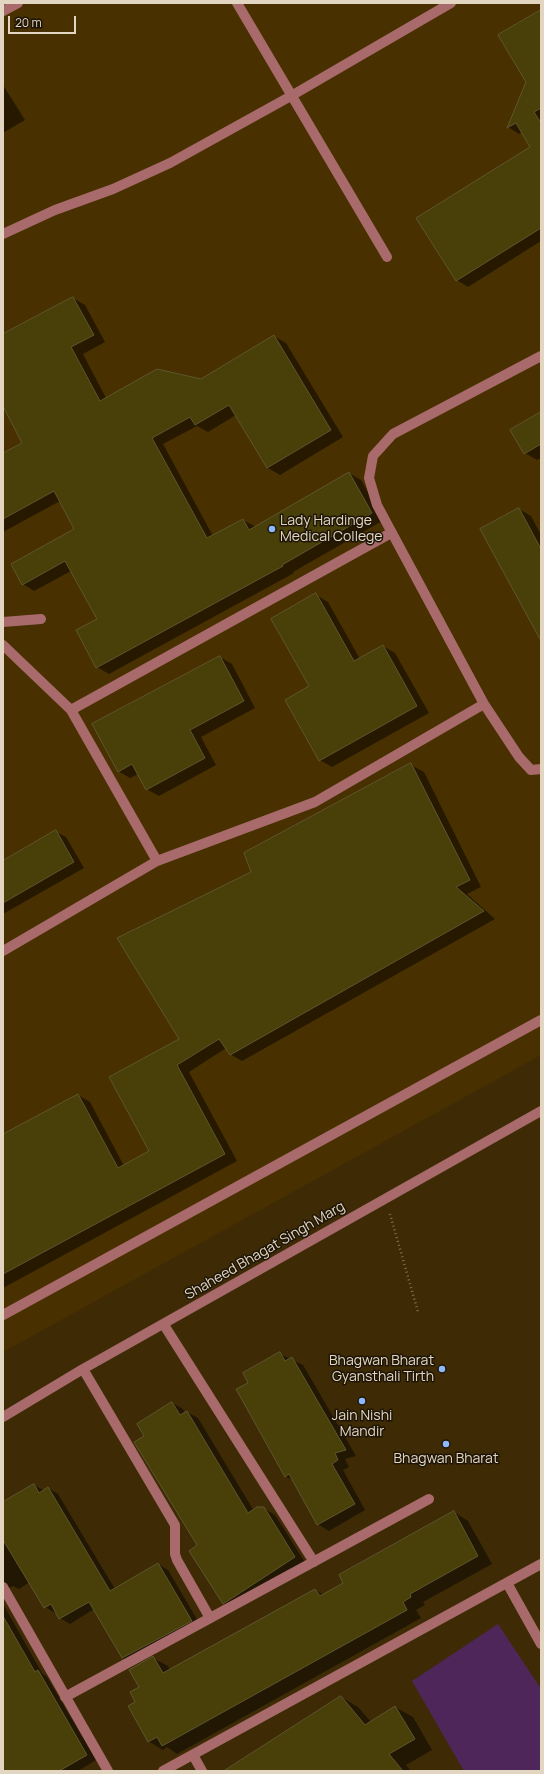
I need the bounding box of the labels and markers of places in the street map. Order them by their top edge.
place label: Lady Hardinge Medical College [280,513,383,546]
marker: Lady Hardinge Medical College [267,524,277,534]
place label: Bhagwan Bharat Gyansthali Tirth [329,1353,434,1386]
marker: Bhagwan Bharat Gyansthali Tirth [437,1364,447,1374]
marker: Jain Nishi Mandir [357,1396,367,1406]
place label: Jain Nishi Mandir [332,1408,392,1440]
marker: Bhagwan Bharat [441,1439,451,1449]
place label: Bhagwan Bharat [393,1451,499,1467]

